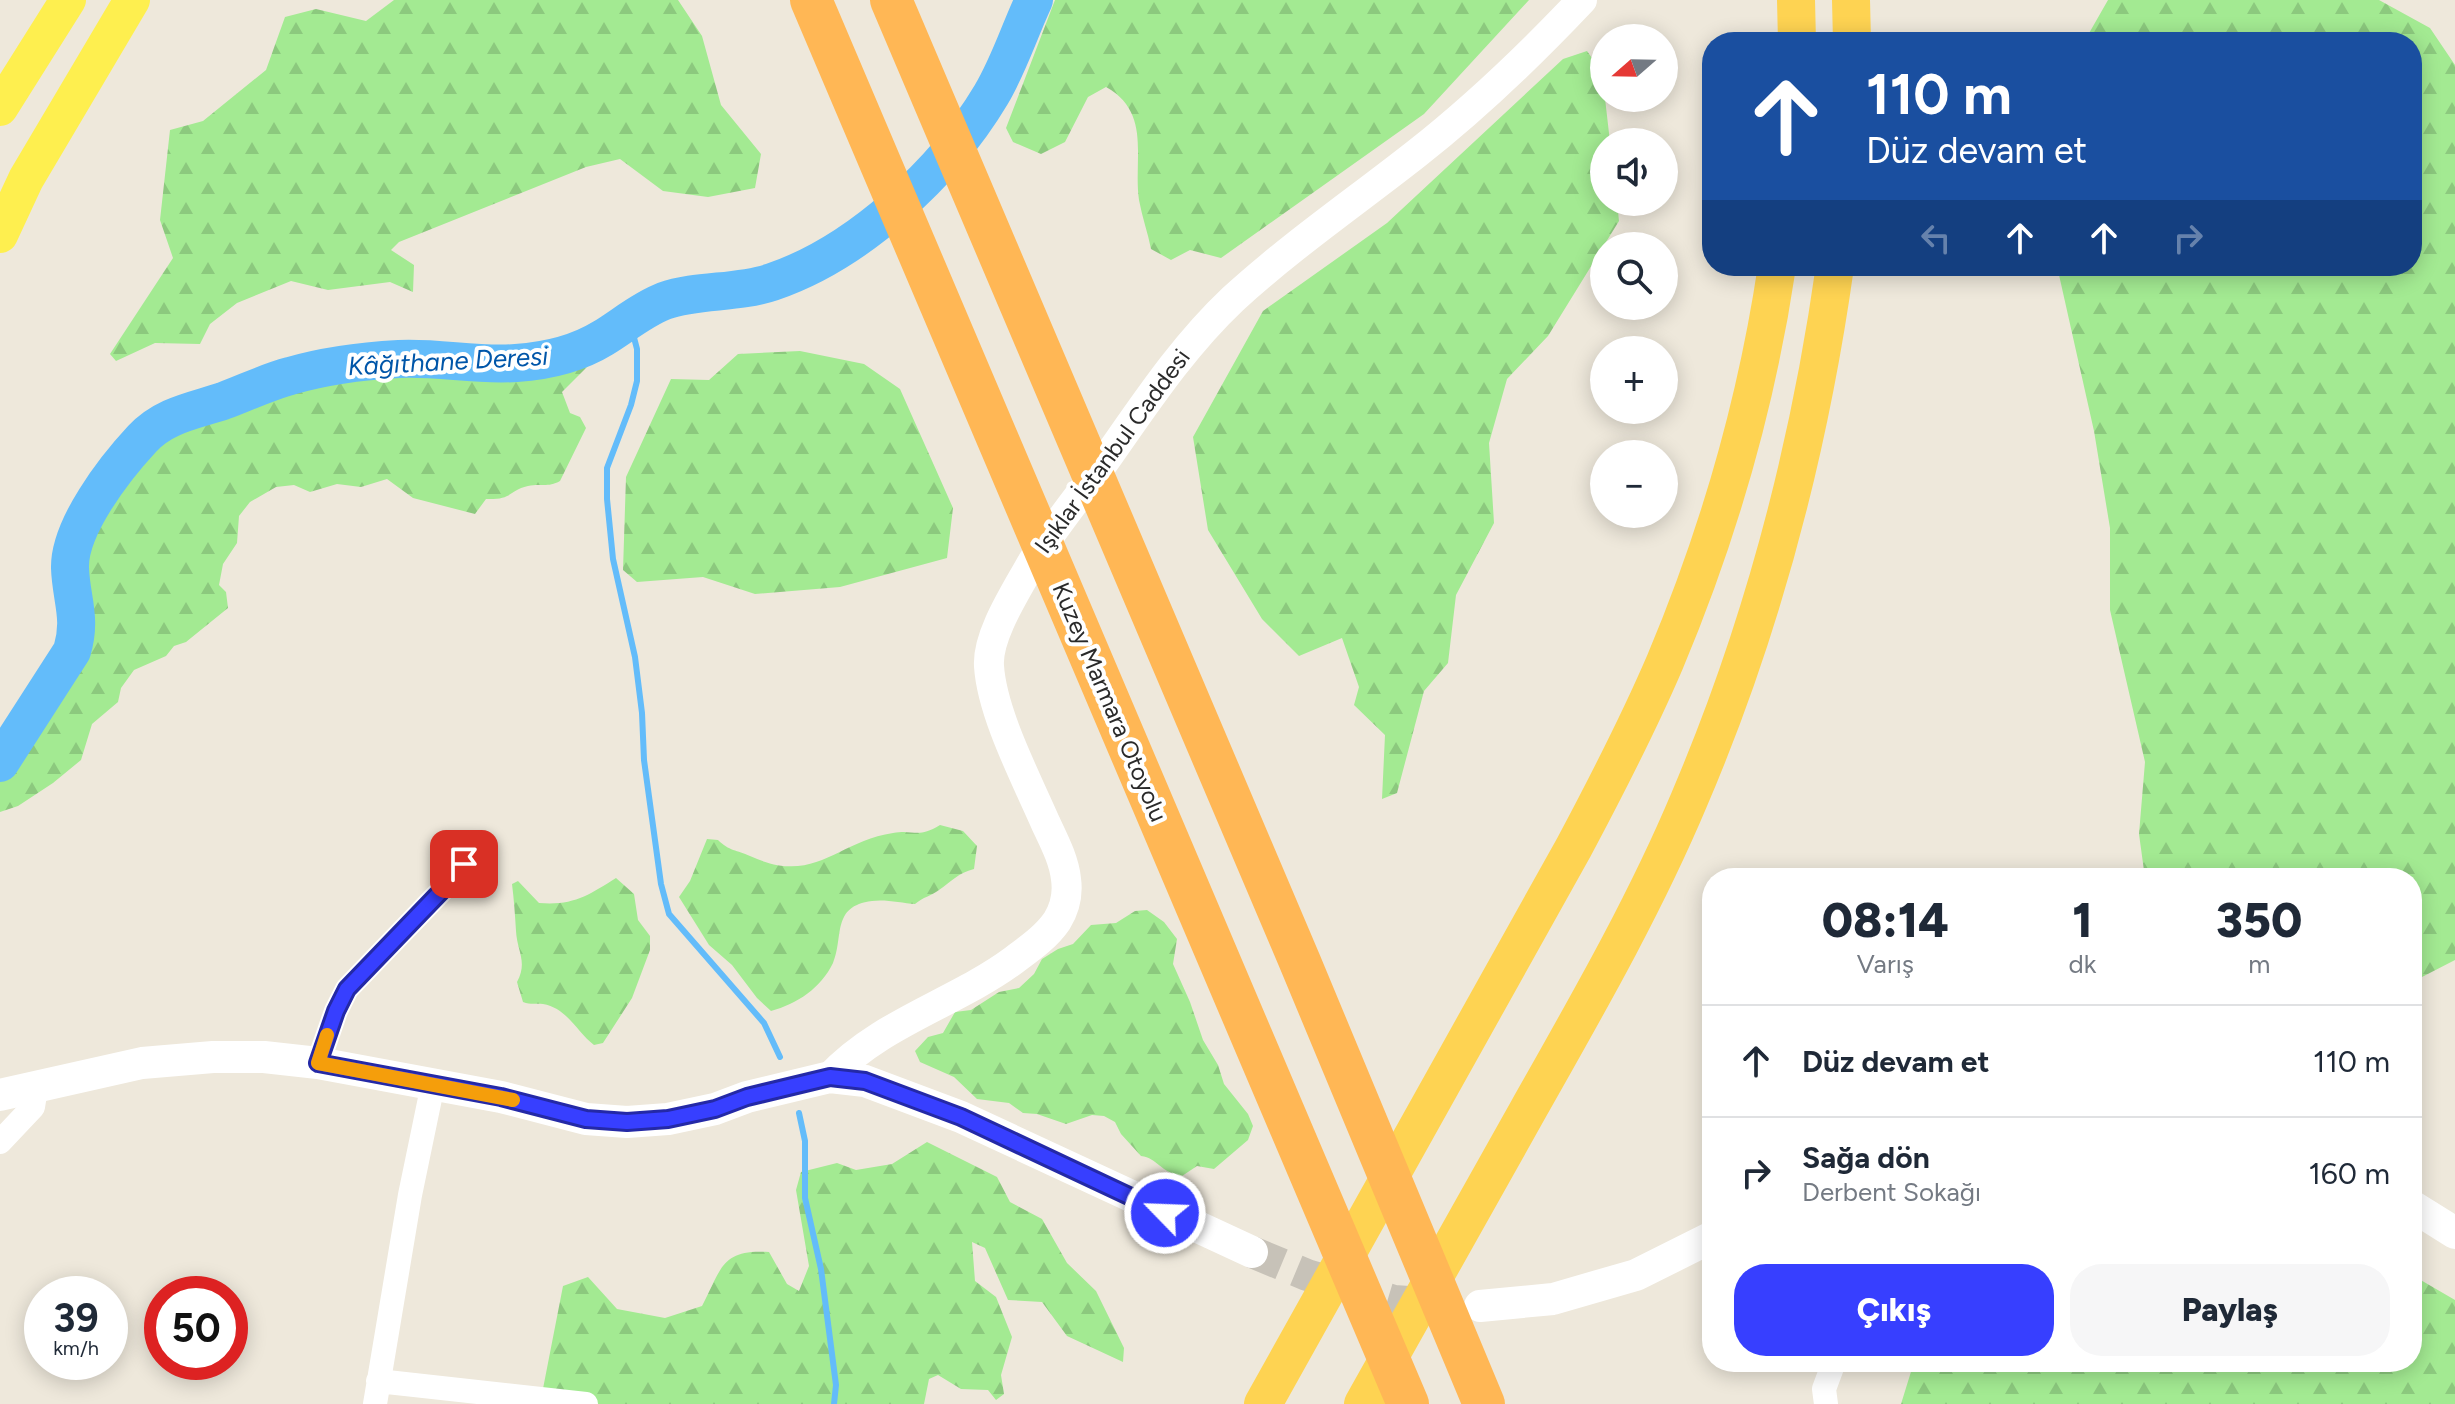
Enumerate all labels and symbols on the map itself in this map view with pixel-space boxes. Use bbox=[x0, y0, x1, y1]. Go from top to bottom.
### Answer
north arrow bbox=[1590, 24, 1678, 112]
water label: Kâğıthane Deresi bbox=[347, 340, 550, 382]
street label: Işıklar İstanbul Caddesi bbox=[1028, 343, 1196, 559]
street label: Kuzey Marmara Otoyolu bbox=[1046, 578, 1174, 826]
pin bbox=[430, 830, 498, 898]
position arrow bbox=[1123, 1171, 1207, 1255]
speed limit sign: 50 bbox=[144, 1276, 248, 1380]

